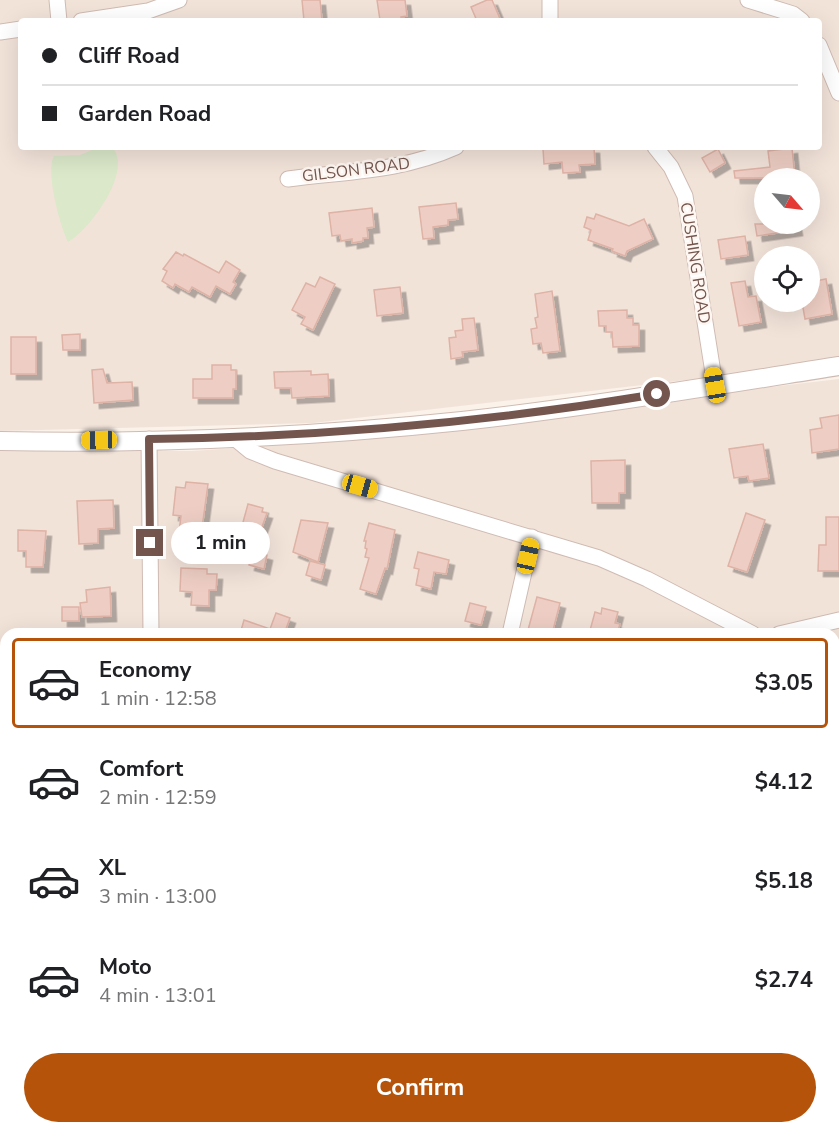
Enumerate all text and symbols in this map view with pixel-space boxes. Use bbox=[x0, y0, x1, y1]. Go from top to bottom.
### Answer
text: Cliff Road bbox=[78, 41, 180, 71]
text: Garden Road bbox=[78, 99, 211, 129]
street label: GILSON ROAD bbox=[301, 152, 411, 188]
north arrow bbox=[754, 168, 820, 234]
map controls bbox=[754, 168, 820, 312]
street label: CUSHING ROAD bbox=[675, 201, 715, 325]
button: locate bbox=[754, 246, 820, 312]
car bbox=[703, 366, 727, 404]
route start bbox=[643, 380, 670, 407]
car bbox=[81, 431, 117, 449]
car bbox=[340, 472, 380, 500]
callout: 1 min bbox=[171, 522, 270, 564]
route end bbox=[136, 529, 163, 556]
text: 1 min bbox=[195, 529, 246, 556]
car bbox=[515, 536, 541, 576]
text: Economy bbox=[99, 655, 191, 685]
icon: car bbox=[27, 656, 81, 710]
text: $3.05 bbox=[755, 668, 813, 698]
text: 1 min · 12:58 bbox=[99, 685, 217, 712]
text: Comfort bbox=[99, 754, 183, 784]
icon: car bbox=[27, 755, 81, 809]
text: $4.12 bbox=[755, 767, 813, 797]
text: 2 min · 12:59 bbox=[99, 784, 217, 811]
text: XL bbox=[99, 853, 126, 883]
icon: car bbox=[27, 854, 81, 908]
text: $5.18 bbox=[755, 866, 813, 896]
text: 3 min · 13:00 bbox=[99, 883, 217, 910]
text: Moto bbox=[99, 952, 152, 982]
icon: car bbox=[27, 953, 81, 1007]
text: $2.74 bbox=[755, 965, 813, 995]
text: 4 min · 13:01 bbox=[99, 982, 217, 1009]
button: Confirm bbox=[24, 1053, 816, 1122]

